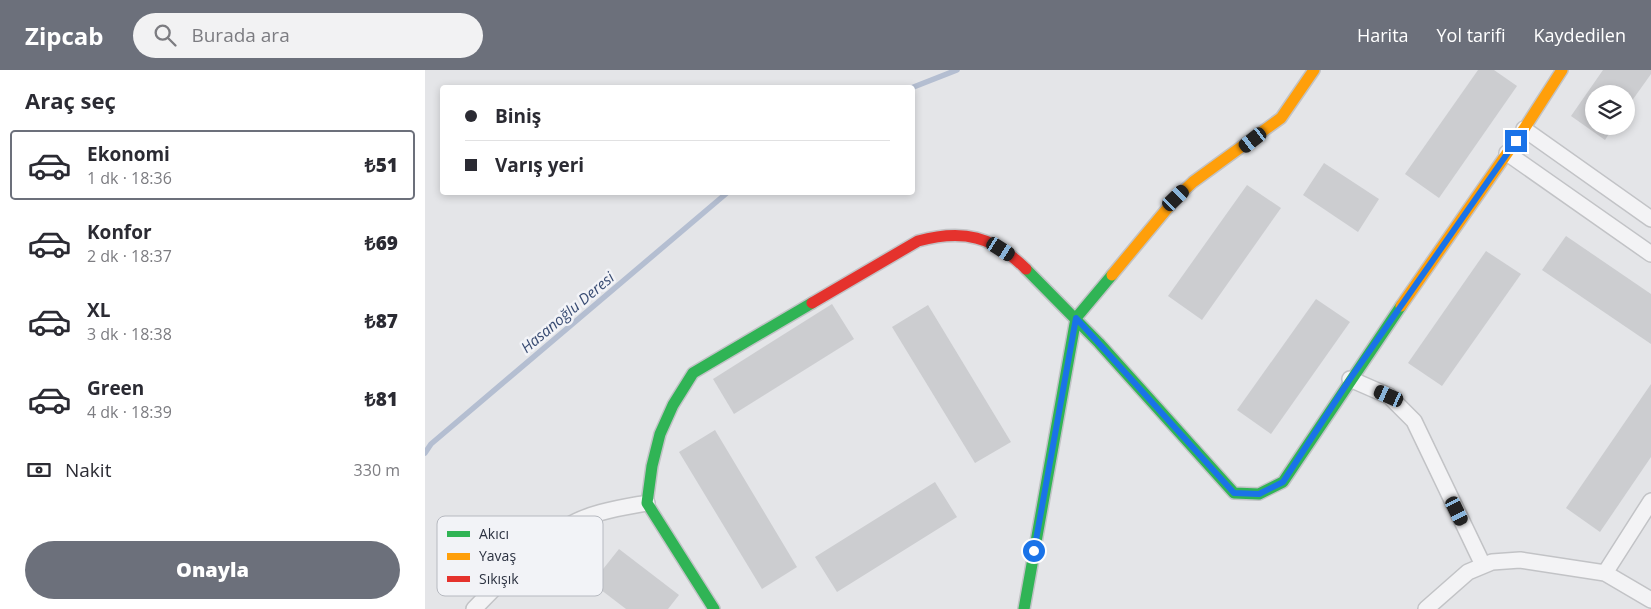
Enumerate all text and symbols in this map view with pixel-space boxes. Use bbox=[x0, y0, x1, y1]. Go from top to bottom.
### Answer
search box bbox=[133, 13, 483, 58]
text: Zipcab bbox=[25, 19, 103, 52]
icon: search bbox=[151, 21, 179, 49]
text: Burada ara bbox=[191, 22, 290, 48]
text: Harita bbox=[1357, 23, 1409, 47]
text: Yol tarifi bbox=[1437, 23, 1506, 47]
text: Kaydedilen bbox=[1534, 23, 1626, 47]
text: Araç seç bbox=[25, 85, 116, 115]
map controls bbox=[1585, 85, 1635, 135]
button: layers bbox=[1585, 85, 1635, 135]
text: Biniş bbox=[495, 103, 541, 129]
car bbox=[1236, 125, 1269, 155]
route end bbox=[1505, 130, 1527, 152]
text: Ekonomi bbox=[87, 141, 170, 167]
icon: car bbox=[27, 143, 72, 188]
text: ₺51 bbox=[365, 152, 398, 178]
text: Varış yeri bbox=[495, 152, 584, 178]
text: 1 dk · 18:36 bbox=[87, 167, 172, 189]
car bbox=[1160, 182, 1192, 214]
text: Konfor bbox=[87, 219, 152, 245]
icon: car bbox=[27, 221, 72, 266]
text: ₺69 bbox=[365, 230, 398, 256]
car bbox=[984, 235, 1017, 263]
text: 2 dk · 18:37 bbox=[87, 245, 172, 267]
water label: Hasanoğlu Deresi bbox=[516, 267, 618, 357]
text: XL bbox=[87, 297, 110, 323]
icon: car bbox=[27, 299, 72, 344]
text: ₺87 bbox=[365, 308, 398, 334]
text: 3 dk · 18:38 bbox=[87, 323, 172, 345]
text: Green bbox=[87, 375, 144, 401]
icon: car bbox=[27, 377, 72, 422]
car bbox=[1372, 383, 1405, 409]
text: ₺81 bbox=[365, 386, 398, 412]
text: 4 dk · 18:39 bbox=[87, 401, 172, 423]
icon: cash bbox=[25, 456, 53, 484]
text: Nakit bbox=[65, 457, 111, 483]
text: 330 m bbox=[354, 459, 400, 481]
car bbox=[1443, 494, 1470, 528]
legend bbox=[437, 516, 603, 596]
text: Akıcı bbox=[479, 524, 509, 543]
route start bbox=[1023, 540, 1045, 562]
button: Onayla bbox=[25, 541, 400, 599]
text: Yavaş bbox=[479, 546, 516, 565]
text: Sıkışık bbox=[479, 569, 519, 588]

